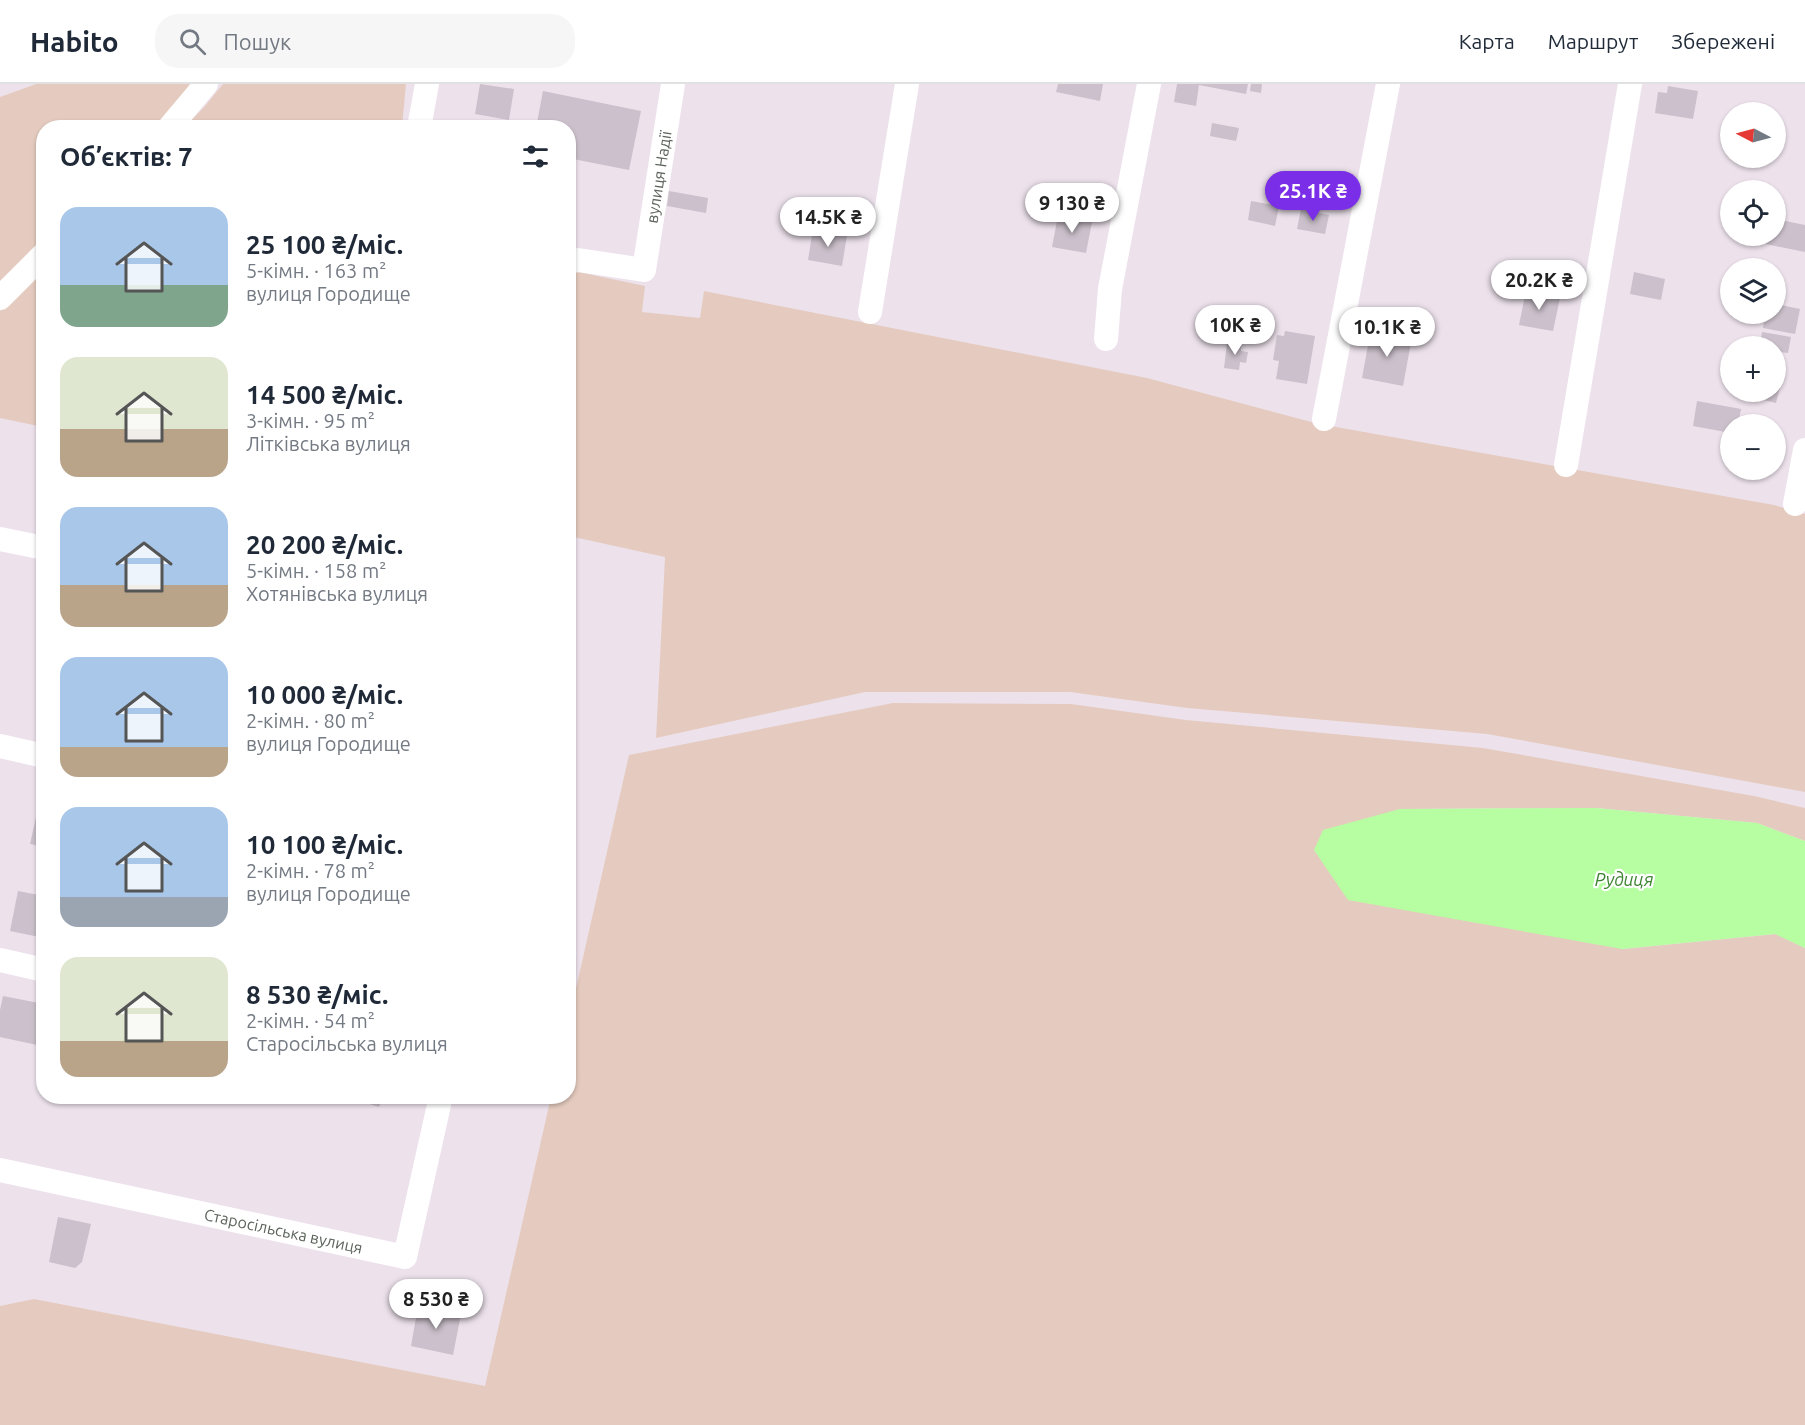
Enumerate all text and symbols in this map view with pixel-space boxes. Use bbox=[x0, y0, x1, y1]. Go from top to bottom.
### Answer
search box bbox=[155, 14, 575, 68]
icon: search bbox=[176, 25, 209, 58]
text: Habito bbox=[30, 26, 119, 57]
text: Пошук bbox=[224, 29, 291, 54]
text: Карта bbox=[1459, 29, 1515, 53]
text: Маршрут bbox=[1548, 29, 1638, 53]
text: Збережені bbox=[1671, 29, 1775, 53]
north arrow bbox=[1720, 102, 1786, 168]
map controls bbox=[1720, 102, 1786, 480]
street label: вулиця Надії bbox=[642, 128, 675, 225]
icon: filters bbox=[519, 140, 552, 173]
text: Об’єктів: 7 bbox=[60, 142, 193, 171]
pin: 25.1K ₴ bbox=[1258, 171, 1368, 222]
text: 25.1K ₴ bbox=[1279, 179, 1347, 202]
button: locate bbox=[1720, 180, 1786, 246]
pin: 9 130 ₴ bbox=[1017, 183, 1127, 234]
text: 9 130 ₴ bbox=[1039, 191, 1105, 214]
pin: 14.5K ₴ bbox=[773, 197, 883, 248]
text: 14.5K ₴ bbox=[794, 205, 862, 228]
text: 25 100 ₴/міс. bbox=[246, 230, 403, 259]
icon: home bbox=[108, 231, 180, 303]
button: layers bbox=[1720, 258, 1786, 324]
text: 5-кімн. · 163 m² bbox=[246, 259, 386, 282]
pin: 20.2K ₴ bbox=[1484, 260, 1594, 311]
text: 20.2K ₴ bbox=[1505, 268, 1573, 291]
text: вулиця Городище bbox=[246, 282, 411, 305]
pin: 10K ₴ bbox=[1193, 305, 1277, 356]
pin: 10.1K ₴ bbox=[1332, 307, 1442, 358]
text: 10K ₴ bbox=[1209, 313, 1261, 336]
text: 10.1K ₴ bbox=[1353, 315, 1421, 338]
button: + bbox=[1720, 336, 1786, 402]
text: 14 500 ₴/міс. bbox=[246, 380, 403, 409]
icon: home bbox=[108, 381, 180, 453]
text: 3-кімн. · 95 m² bbox=[246, 409, 375, 432]
button: − bbox=[1720, 414, 1786, 480]
text: Літківська вулиця bbox=[246, 432, 411, 455]
text: 20 200 ₴/міс. bbox=[246, 530, 403, 559]
icon: home bbox=[108, 531, 180, 603]
text: 5-кімн. · 158 m² bbox=[246, 559, 386, 582]
text: Хотянівська вулиця bbox=[246, 582, 428, 605]
text: 10 000 ₴/міс. bbox=[246, 680, 403, 709]
icon: home bbox=[108, 681, 180, 753]
text: 2-кімн. · 80 m² bbox=[246, 709, 375, 732]
text: вулиця Городище bbox=[246, 732, 411, 755]
text: 10 100 ₴/міс. bbox=[246, 830, 403, 859]
icon: home bbox=[108, 831, 180, 903]
text: 2-кімн. · 78 m² bbox=[246, 859, 375, 882]
water label: Рудиця bbox=[1595, 869, 1653, 889]
text: вулиця Городище bbox=[246, 882, 411, 905]
text: 8 530 ₴/міс. bbox=[246, 980, 388, 1009]
icon: home bbox=[108, 981, 180, 1053]
text: 2-кімн. · 54 m² bbox=[246, 1009, 375, 1032]
text: Старосільська вулиця bbox=[246, 1032, 448, 1055]
street label: Старосільська вулиця bbox=[203, 1205, 364, 1257]
pin: 8 530 ₴ bbox=[381, 1279, 491, 1330]
text: 8 530 ₴ bbox=[403, 1287, 469, 1310]

